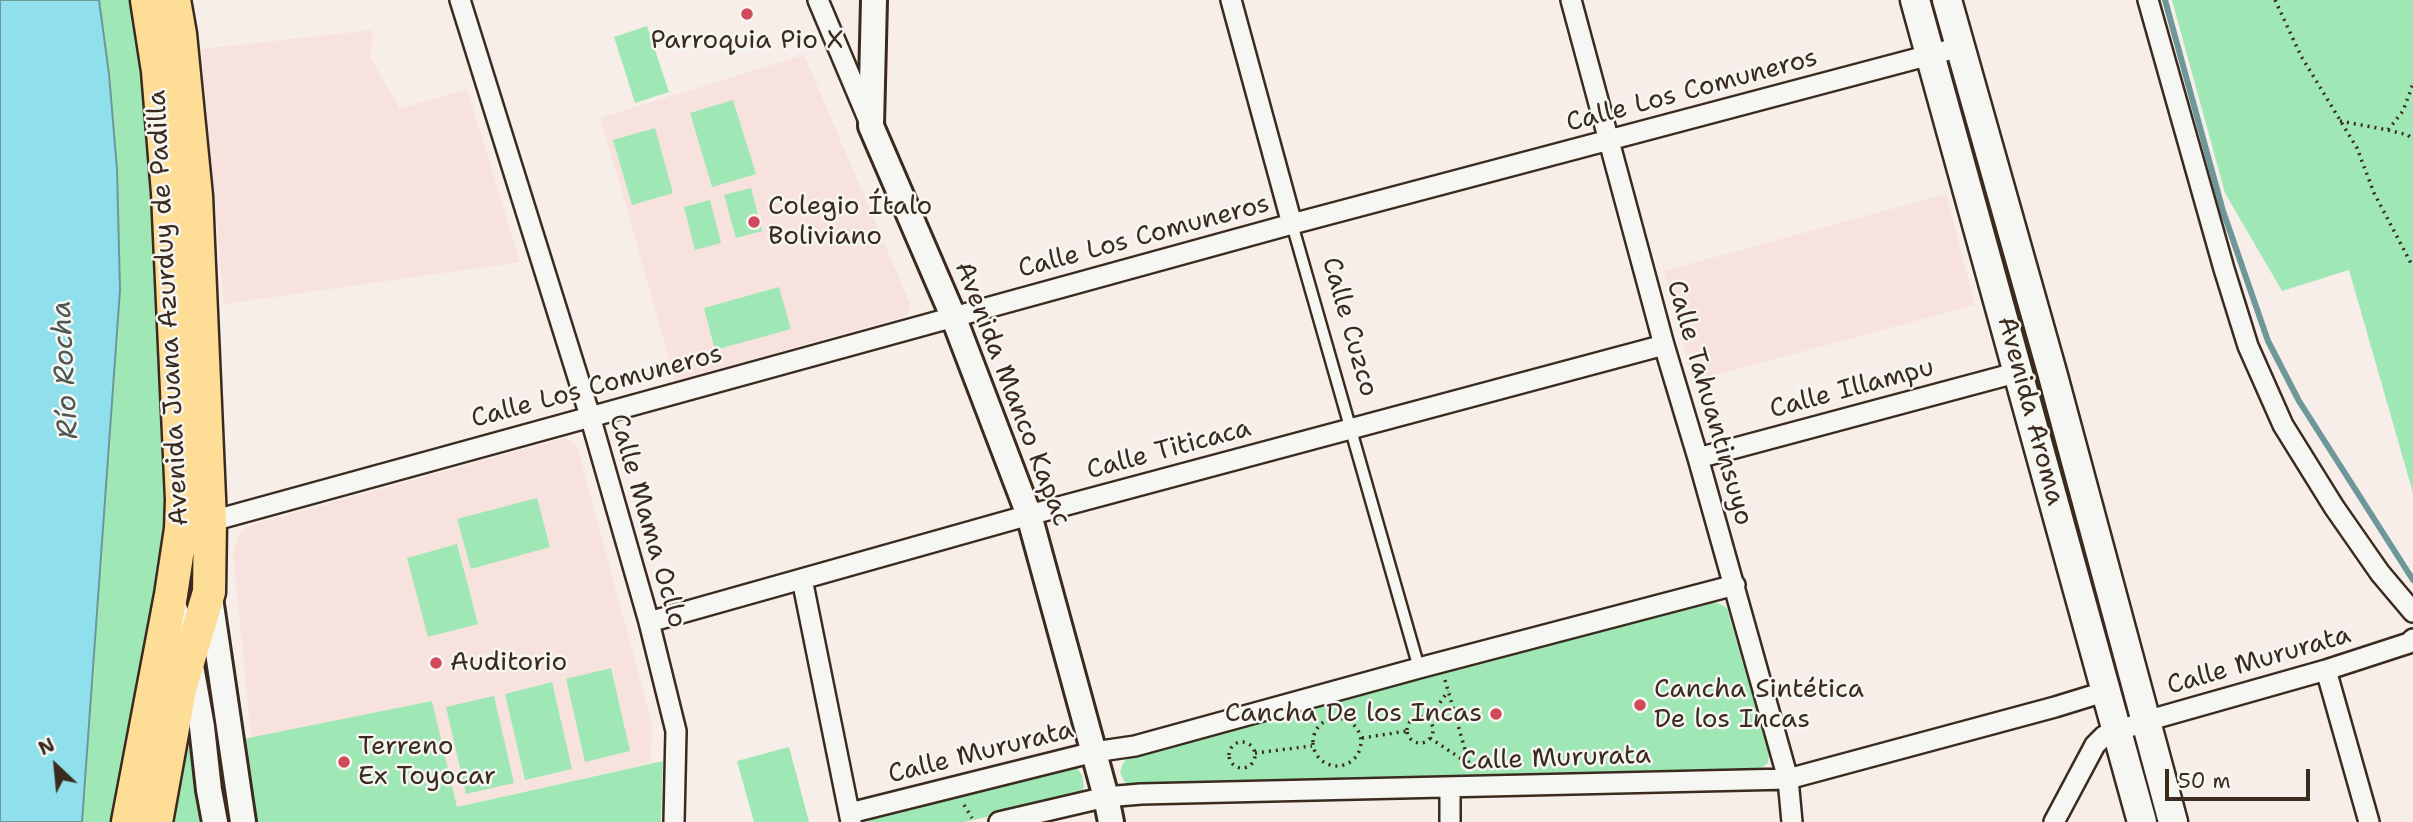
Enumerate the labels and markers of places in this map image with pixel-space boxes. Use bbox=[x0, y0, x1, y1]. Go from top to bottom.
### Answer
marker: Parroquia Pio X bbox=[739, 6, 755, 22]
place label: Parroquia Pio X bbox=[650, 25, 844, 57]
place label: Colegio Ítalo Boliviano bbox=[768, 191, 932, 252]
marker: Colegio Ítalo Boliviano bbox=[746, 214, 762, 230]
place label: Auditorio bbox=[450, 647, 567, 679]
marker: Auditorio bbox=[428, 655, 444, 671]
place label: Cancha Sintética De los Incas bbox=[1654, 674, 1864, 736]
marker: Cancha Sintética De los Incas bbox=[1632, 697, 1648, 713]
place label: Cancha De los Incas bbox=[1225, 698, 1482, 730]
marker: Cancha De los Incas bbox=[1488, 706, 1504, 722]
place label: Terreno Ex Toyocar bbox=[358, 731, 496, 792]
marker: Terreno Ex Toyocar bbox=[336, 754, 352, 770]

